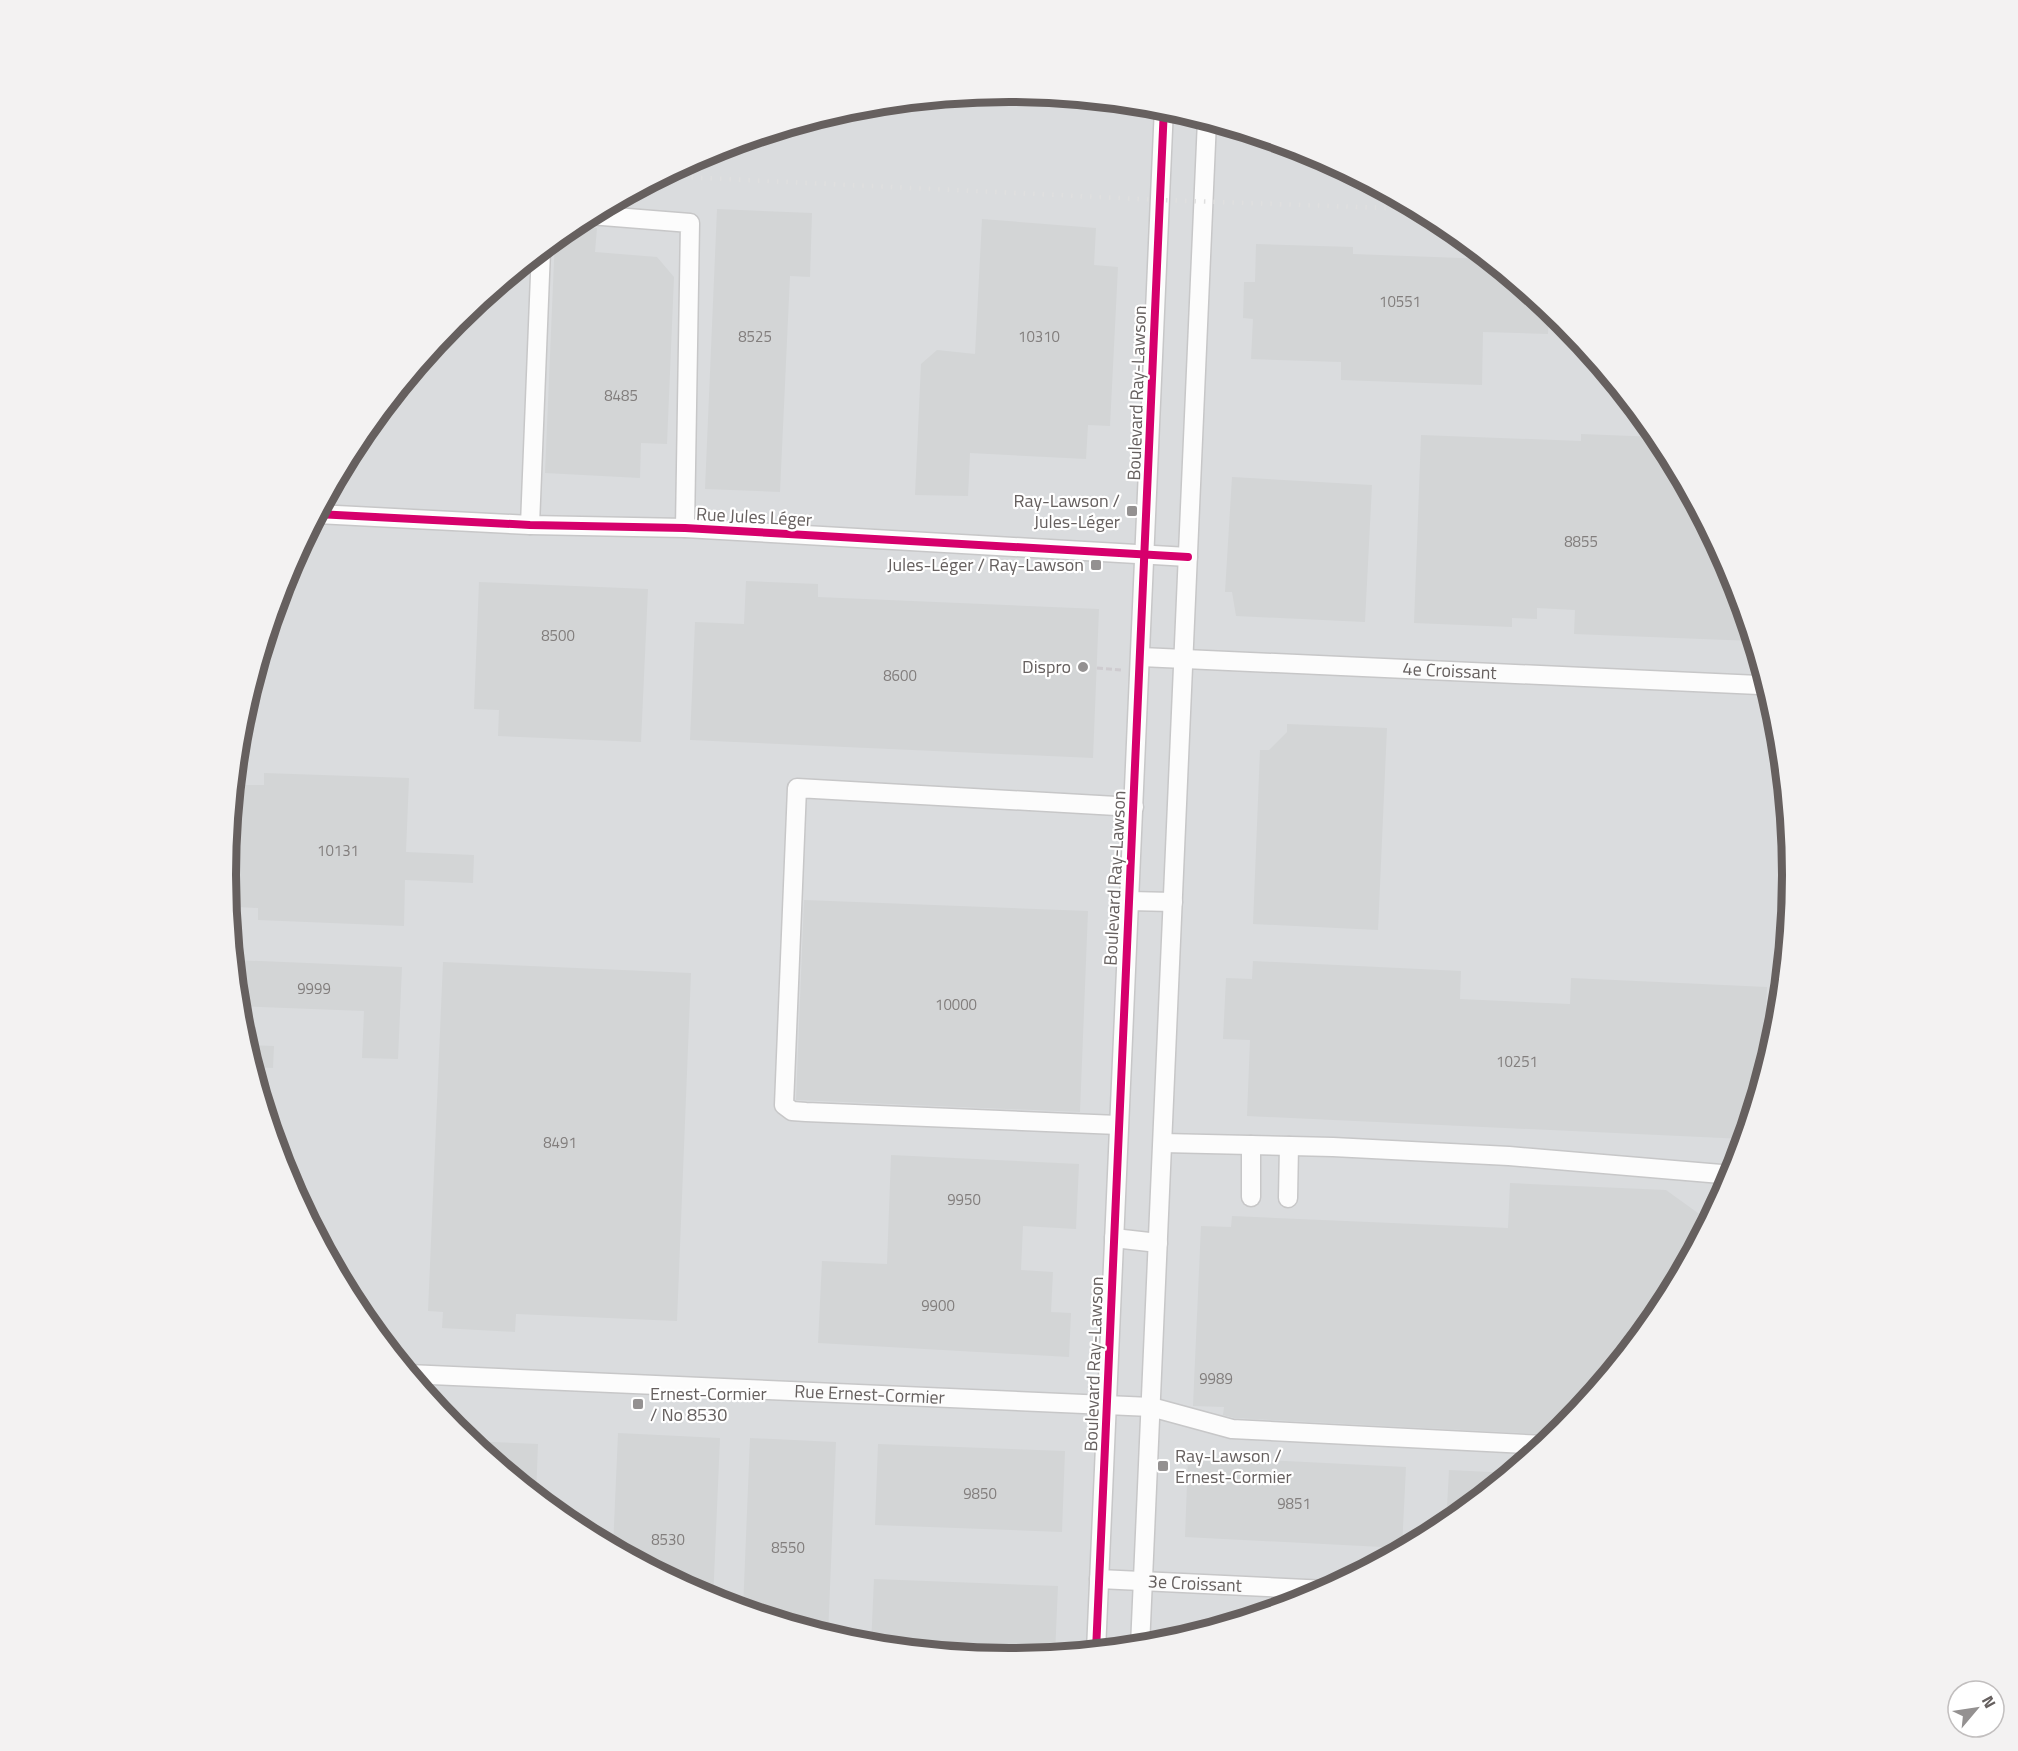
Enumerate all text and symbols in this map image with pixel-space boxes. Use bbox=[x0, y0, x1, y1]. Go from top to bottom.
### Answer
house number: 10551 bbox=[1379, 290, 1421, 313]
street label: Boulevard Ray-Lawson bbox=[1120, 305, 1153, 481]
house number: 8525 bbox=[738, 325, 772, 348]
house number: 10310 bbox=[1018, 325, 1060, 348]
house number: 8485 bbox=[604, 384, 638, 407]
place label: Ray-Lawson / Jules-Léger bbox=[1013, 487, 1120, 535]
street label: Rue Jules Léger bbox=[695, 500, 813, 533]
marker: Ray-Lawson / Jules-Léger bbox=[1125, 504, 1139, 518]
house number: 8855 bbox=[1564, 530, 1598, 553]
place label: Jules-Léger / Ray-Lawson bbox=[887, 551, 1084, 578]
marker: Jules-Léger / Ray-Lawson bbox=[1089, 558, 1103, 572]
house number: 8500 bbox=[541, 624, 575, 647]
place label: Dispro bbox=[1022, 653, 1071, 680]
street label: 4e Croissant bbox=[1402, 655, 1498, 686]
marker: Dispro bbox=[1076, 660, 1090, 674]
house number: 8600 bbox=[883, 664, 917, 687]
street label: Boulevard Ray-Lawson bbox=[1096, 790, 1133, 966]
house number: 10131 bbox=[317, 839, 359, 862]
house number: 9999 bbox=[297, 977, 331, 1000]
house number: 10000 bbox=[935, 993, 977, 1016]
house number: 10251 bbox=[1496, 1050, 1538, 1073]
house number: 8491 bbox=[543, 1131, 577, 1154]
house number: 9950 bbox=[947, 1188, 981, 1211]
street label: Boulevard Ray-Lawson bbox=[1077, 1276, 1110, 1452]
house number: 9900 bbox=[921, 1294, 955, 1317]
house number: 9989 bbox=[1199, 1367, 1233, 1390]
street label: Rue Ernest-Cormier bbox=[794, 1377, 945, 1411]
place label: Ernest-Cormier / No 8530 bbox=[650, 1380, 767, 1428]
marker: Ernest-Cormier / No 8530 bbox=[631, 1397, 645, 1411]
place label: Ray-Lawson / Ernest-Cormier bbox=[1175, 1442, 1292, 1490]
marker: Ray-Lawson / Ernest-Cormier bbox=[1156, 1459, 1170, 1473]
house number: 9850 bbox=[963, 1482, 997, 1505]
house number: 9851 bbox=[1277, 1492, 1311, 1515]
house number: 8530 bbox=[651, 1528, 685, 1551]
house number: 8550 bbox=[771, 1536, 805, 1559]
street label: 3e Croissant bbox=[1147, 1567, 1243, 1599]
north arrow bbox=[1946, 1679, 2006, 1739]
text: N bbox=[1976, 1691, 2002, 1712]

